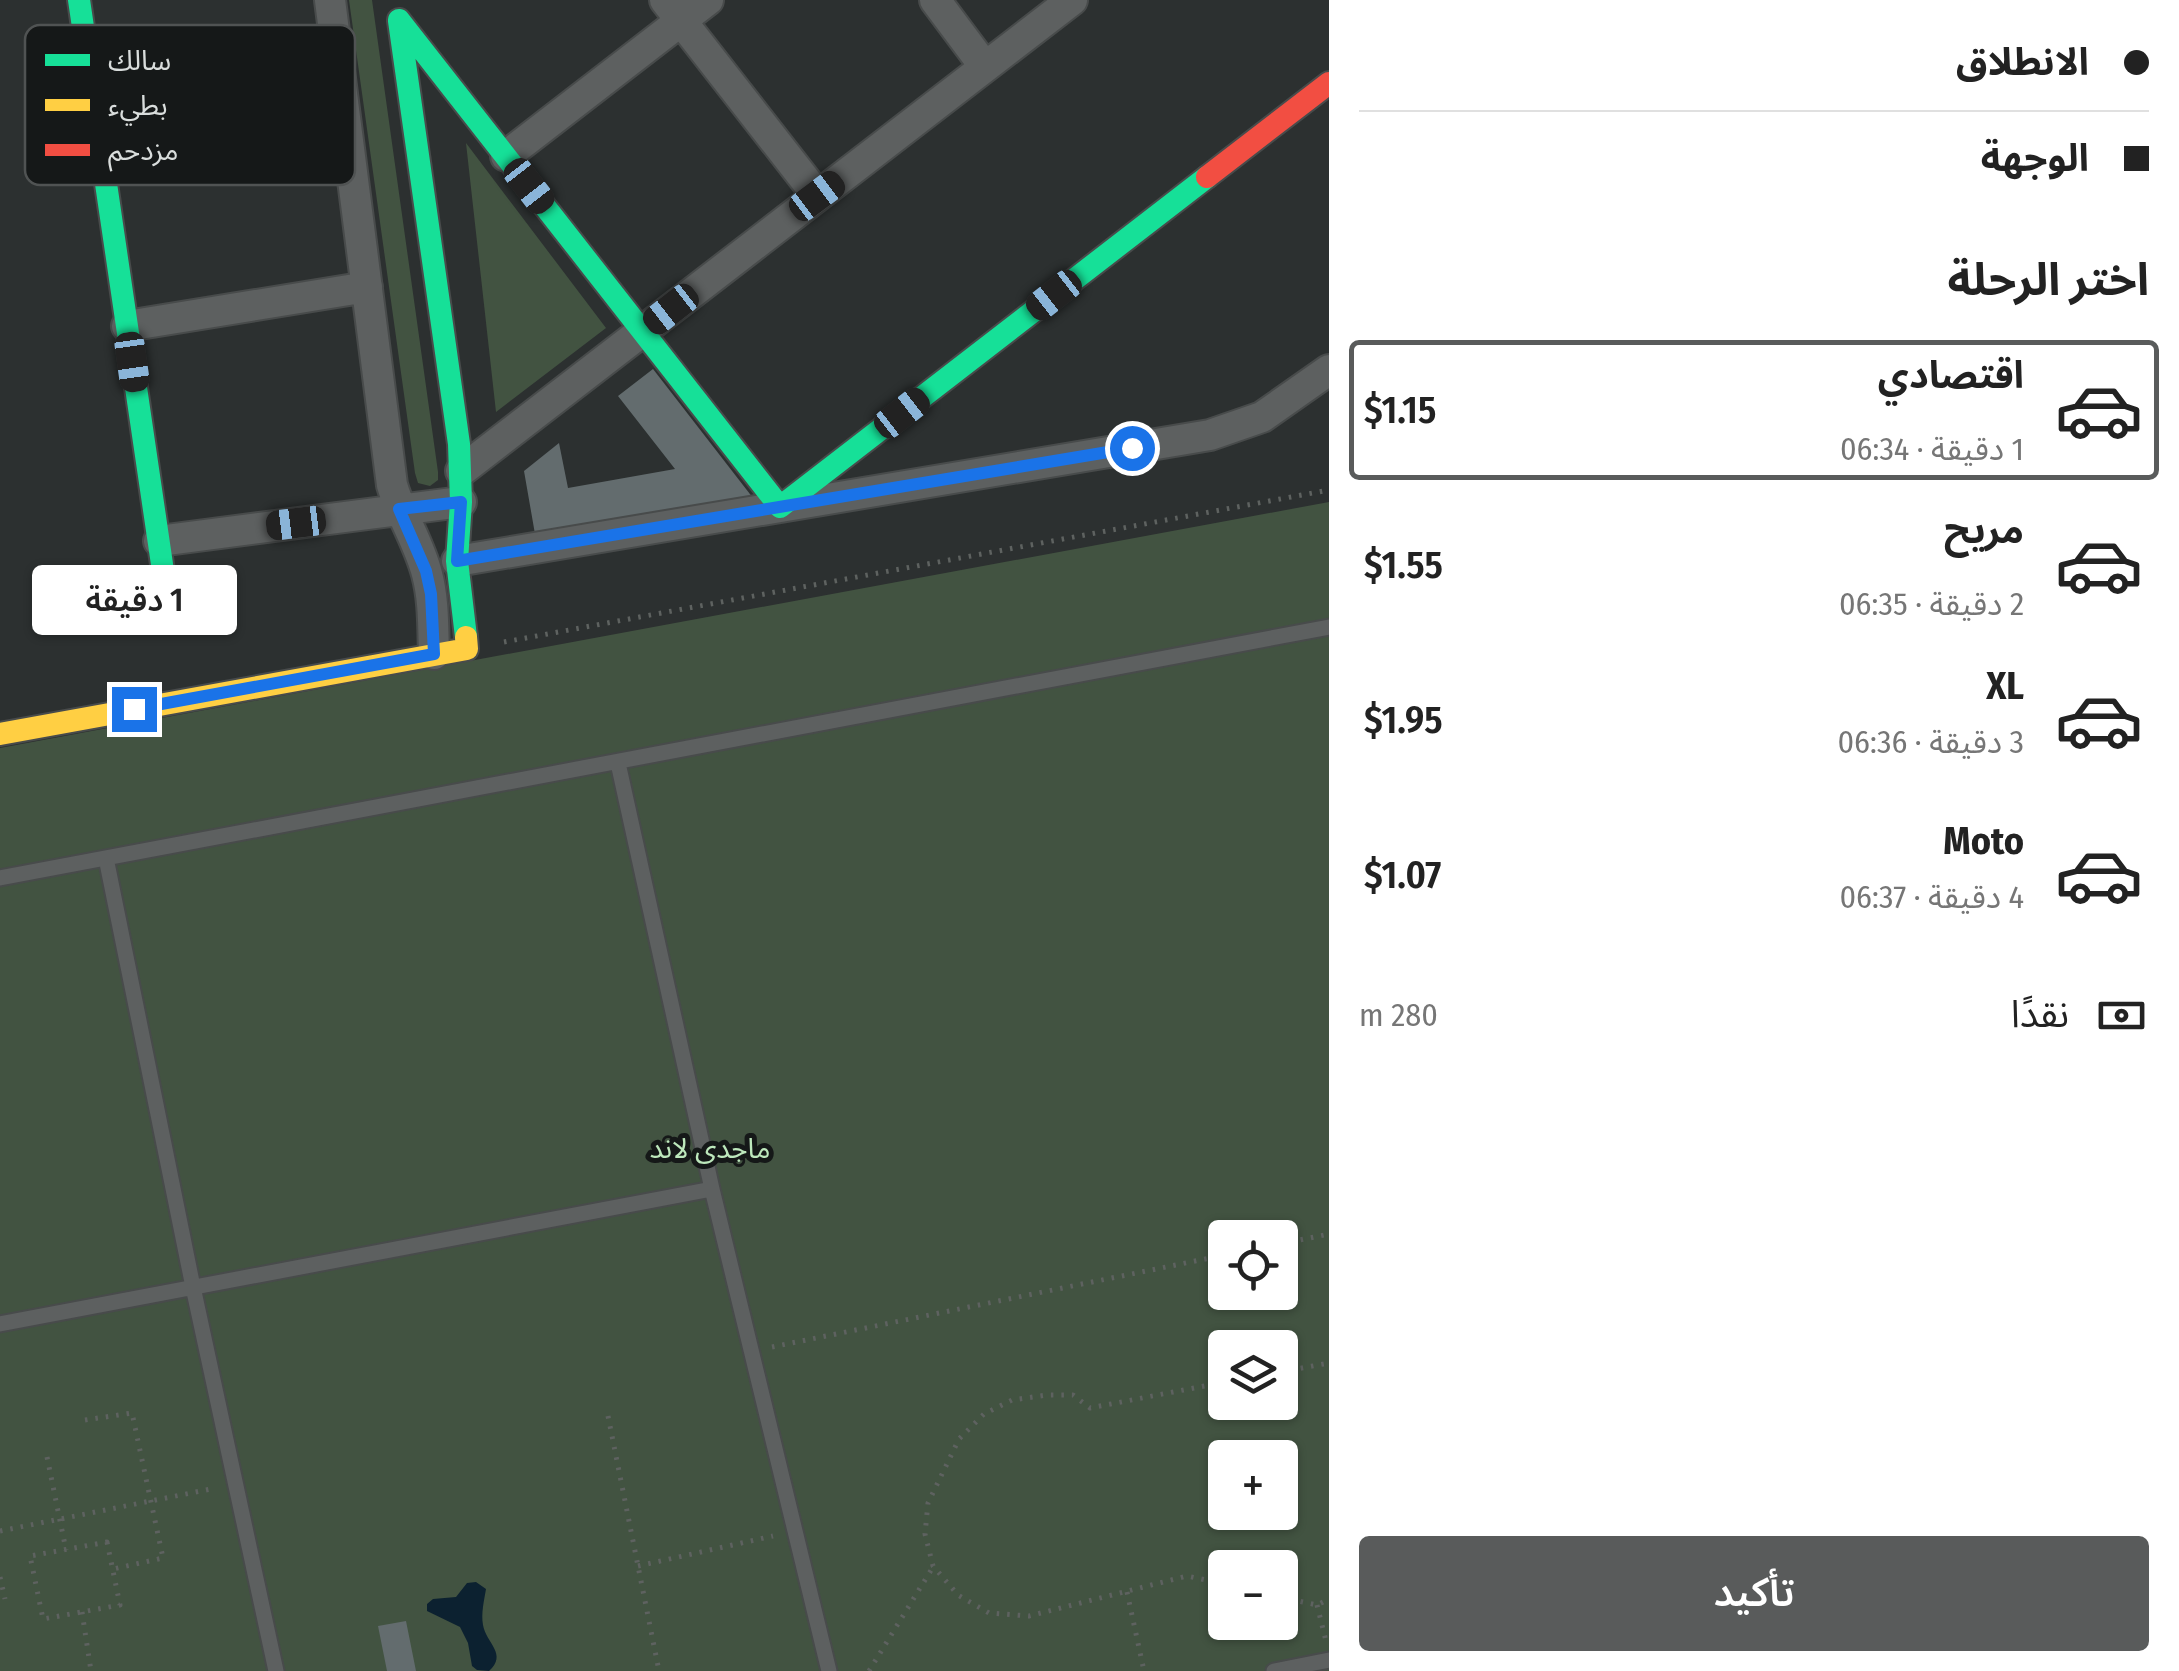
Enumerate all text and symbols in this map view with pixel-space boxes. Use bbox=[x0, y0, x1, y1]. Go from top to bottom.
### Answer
legend bbox=[25, 25, 355, 185]
text: الانطلاق bbox=[1956, 39, 2089, 85]
text: سالك bbox=[108, 44, 171, 77]
text: بطيء bbox=[108, 89, 168, 126]
text: مزدحم bbox=[108, 134, 179, 172]
text: الوجهة bbox=[1981, 135, 2089, 181]
car bbox=[499, 153, 559, 219]
car bbox=[784, 166, 850, 226]
text: اختر الرحلة bbox=[1947, 253, 2149, 307]
car bbox=[1021, 265, 1087, 325]
car bbox=[638, 279, 704, 339]
car bbox=[113, 330, 151, 394]
text: اقتصادي bbox=[1878, 352, 2024, 398]
icon: car bbox=[2054, 365, 2144, 455]
car bbox=[869, 383, 935, 443]
text: $1.15 bbox=[1364, 387, 1436, 433]
route start bbox=[1110, 426, 1155, 471]
text: 1 دقيقة · 06:34 bbox=[1840, 430, 2024, 468]
car bbox=[264, 504, 328, 542]
text: مريح bbox=[1944, 507, 2024, 553]
icon: car bbox=[2054, 520, 2144, 610]
text: $1.55 bbox=[1364, 542, 1443, 588]
callout: 1 دقيقة bbox=[32, 564, 236, 634]
text: 1 دقيقة bbox=[86, 581, 183, 619]
text: 2 دقيقة · 06:35 bbox=[1839, 585, 2024, 623]
text: XL bbox=[1986, 663, 2024, 709]
icon: car bbox=[2054, 675, 2144, 765]
route end bbox=[112, 687, 157, 732]
text: $1.95 bbox=[1364, 697, 1443, 743]
text: 3 دقيقة · 06:36 bbox=[1837, 723, 2024, 761]
text: Moto bbox=[1943, 818, 2024, 864]
icon: car bbox=[2054, 830, 2144, 920]
text: $1.07 bbox=[1364, 852, 1441, 898]
text: 4 دقيقة · 06:37 bbox=[1839, 878, 2024, 916]
icon: cash bbox=[2094, 988, 2149, 1043]
text: نقدًا bbox=[2011, 991, 2069, 1037]
text: 280 m bbox=[1359, 996, 1438, 1034]
park label: ماجدی لاند bbox=[650, 1132, 770, 1165]
map controls bbox=[1208, 1220, 1298, 1640]
button: locate bbox=[1208, 1220, 1298, 1310]
button: layers bbox=[1208, 1330, 1298, 1420]
button: + bbox=[1208, 1440, 1298, 1530]
button: تأكيد bbox=[1359, 1536, 2149, 1651]
button: − bbox=[1208, 1550, 1298, 1640]

